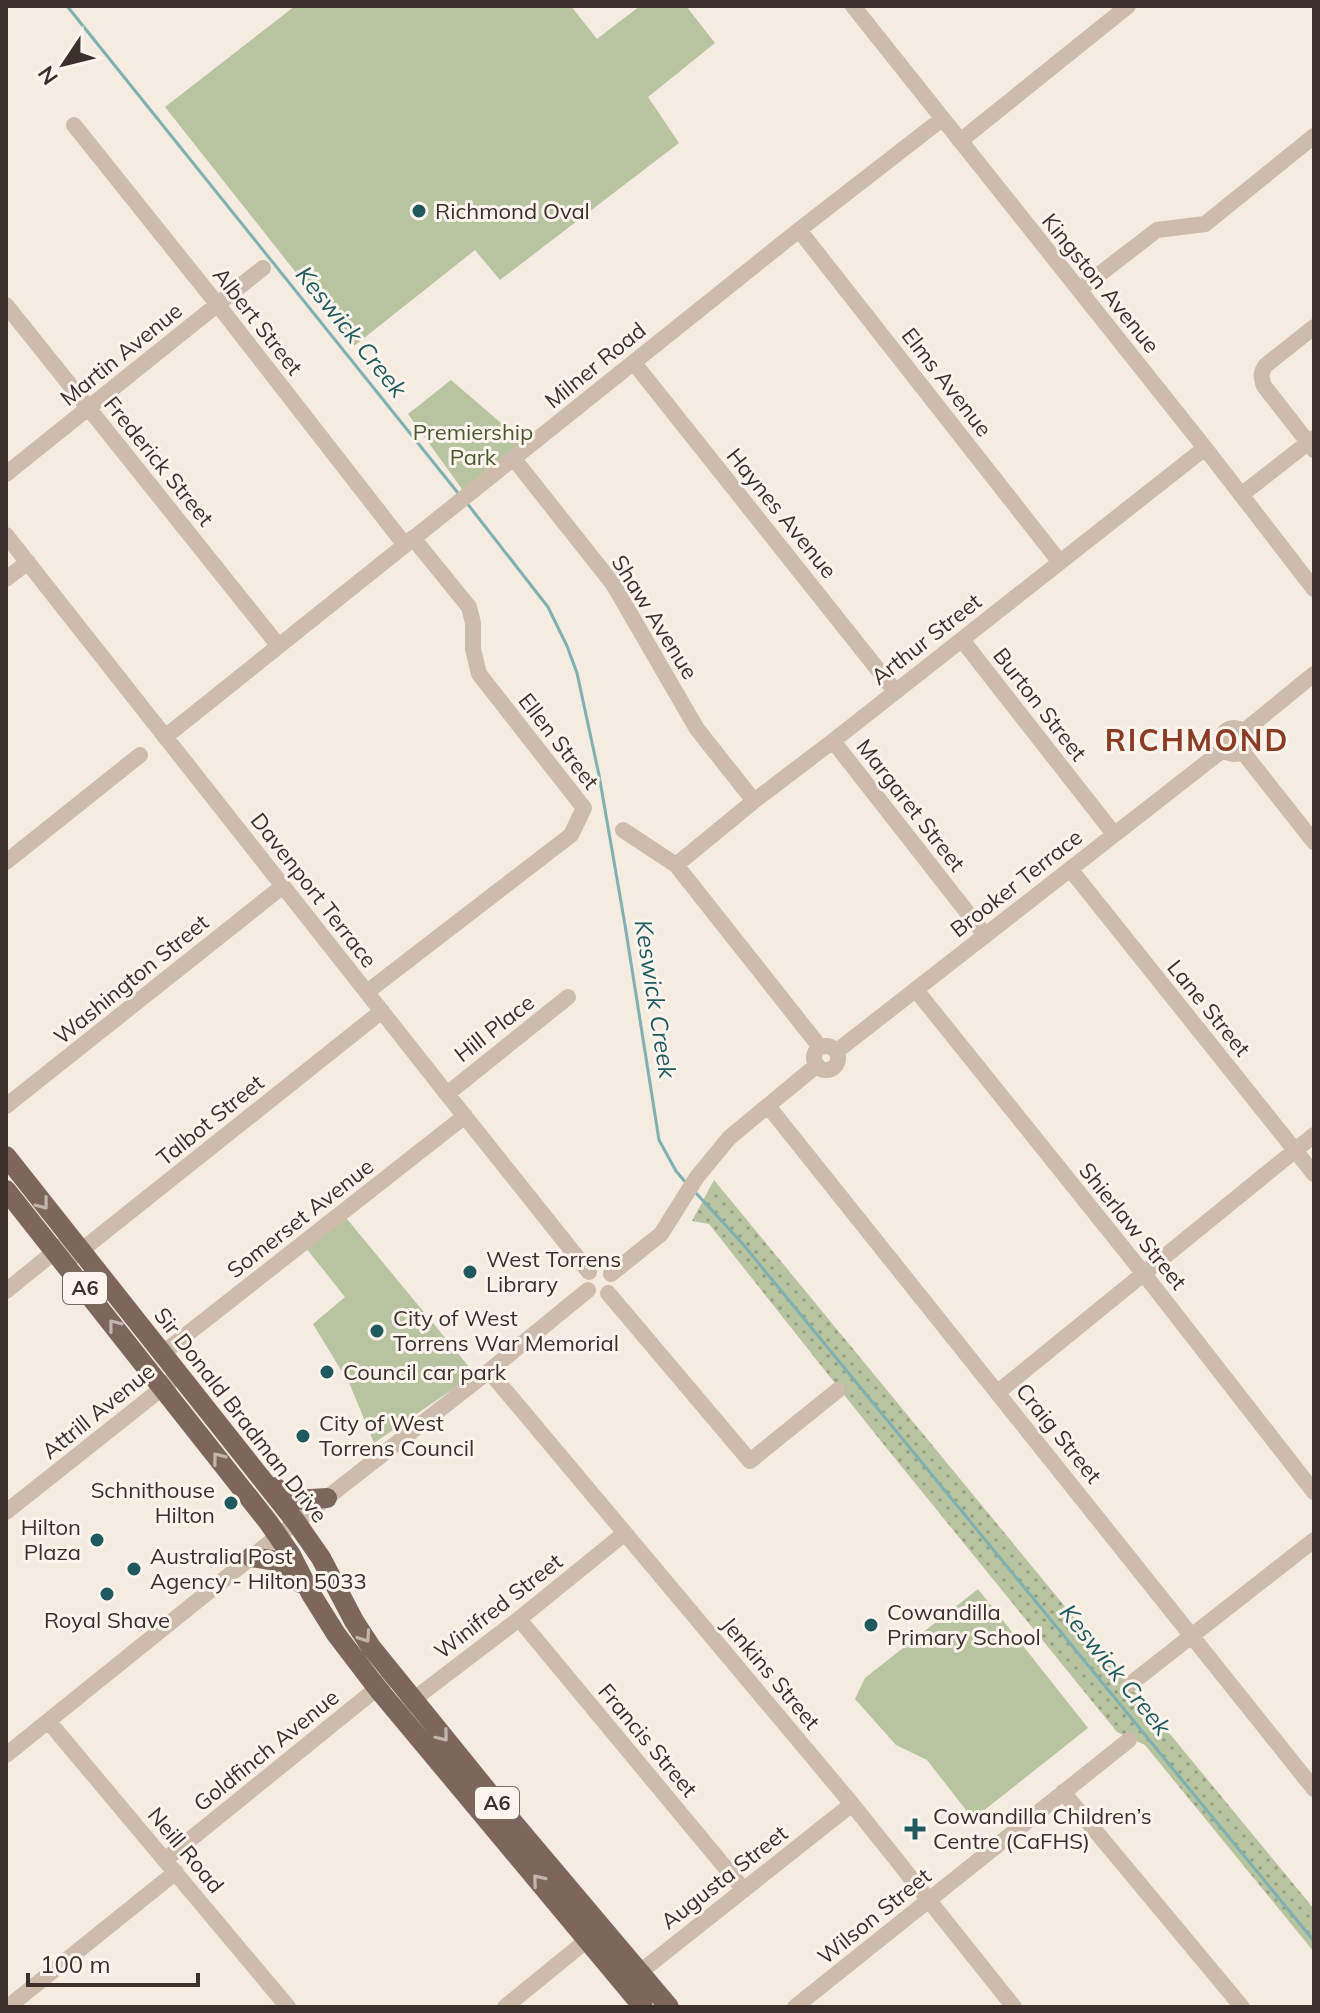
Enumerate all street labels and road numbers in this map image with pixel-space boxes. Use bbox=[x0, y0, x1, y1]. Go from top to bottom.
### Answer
street label: Kingston Avenue bbox=[1036, 208, 1166, 358]
street label: Albert Street bbox=[207, 261, 309, 381]
street label: Martin Avenue bbox=[54, 296, 188, 412]
street label: Milner Road bbox=[539, 316, 651, 414]
street label: Elms Avenue bbox=[896, 322, 998, 442]
street label: Frederick Street bbox=[98, 390, 220, 532]
street label: Haynes Avenue bbox=[721, 442, 843, 584]
street label: Shaw Avenue bbox=[606, 550, 704, 684]
street label: Arthur Street bbox=[865, 587, 987, 691]
street label: Burton Street bbox=[987, 642, 1093, 766]
street label: Ellen Street bbox=[513, 687, 606, 795]
street label: Margaret Street bbox=[851, 733, 972, 877]
street label: Davenport Terrace bbox=[245, 807, 383, 973]
street label: Brooker Terrace bbox=[944, 823, 1088, 943]
street label: Washington Street bbox=[48, 908, 214, 1050]
street label: Lane Street bbox=[1161, 954, 1257, 1062]
street label: Hill Place bbox=[448, 988, 540, 1068]
street label: Talbot Street bbox=[151, 1068, 270, 1172]
street label: Somerset Avenue bbox=[221, 1152, 379, 1284]
street label: Shierlaw Street bbox=[1073, 1157, 1193, 1296]
road number: A6 bbox=[63, 1272, 107, 1304]
street label: Sir Donald Bradman Drive bbox=[148, 1302, 334, 1528]
street label: Attrill Avenue bbox=[36, 1357, 160, 1465]
street label: Craig Street bbox=[1010, 1377, 1108, 1489]
street label: Winifred Street bbox=[428, 1547, 568, 1665]
street label: Jenkins Street bbox=[716, 1611, 827, 1735]
street label: Francis Street bbox=[592, 1677, 704, 1803]
street label: Goldfinch Avenue bbox=[188, 1683, 344, 1817]
road number: A6 bbox=[475, 1787, 519, 1819]
street label: Neill Road bbox=[142, 1801, 230, 1899]
street label: Augusta Street bbox=[655, 1819, 793, 1935]
street label: Wilson Street bbox=[812, 1862, 937, 1970]

